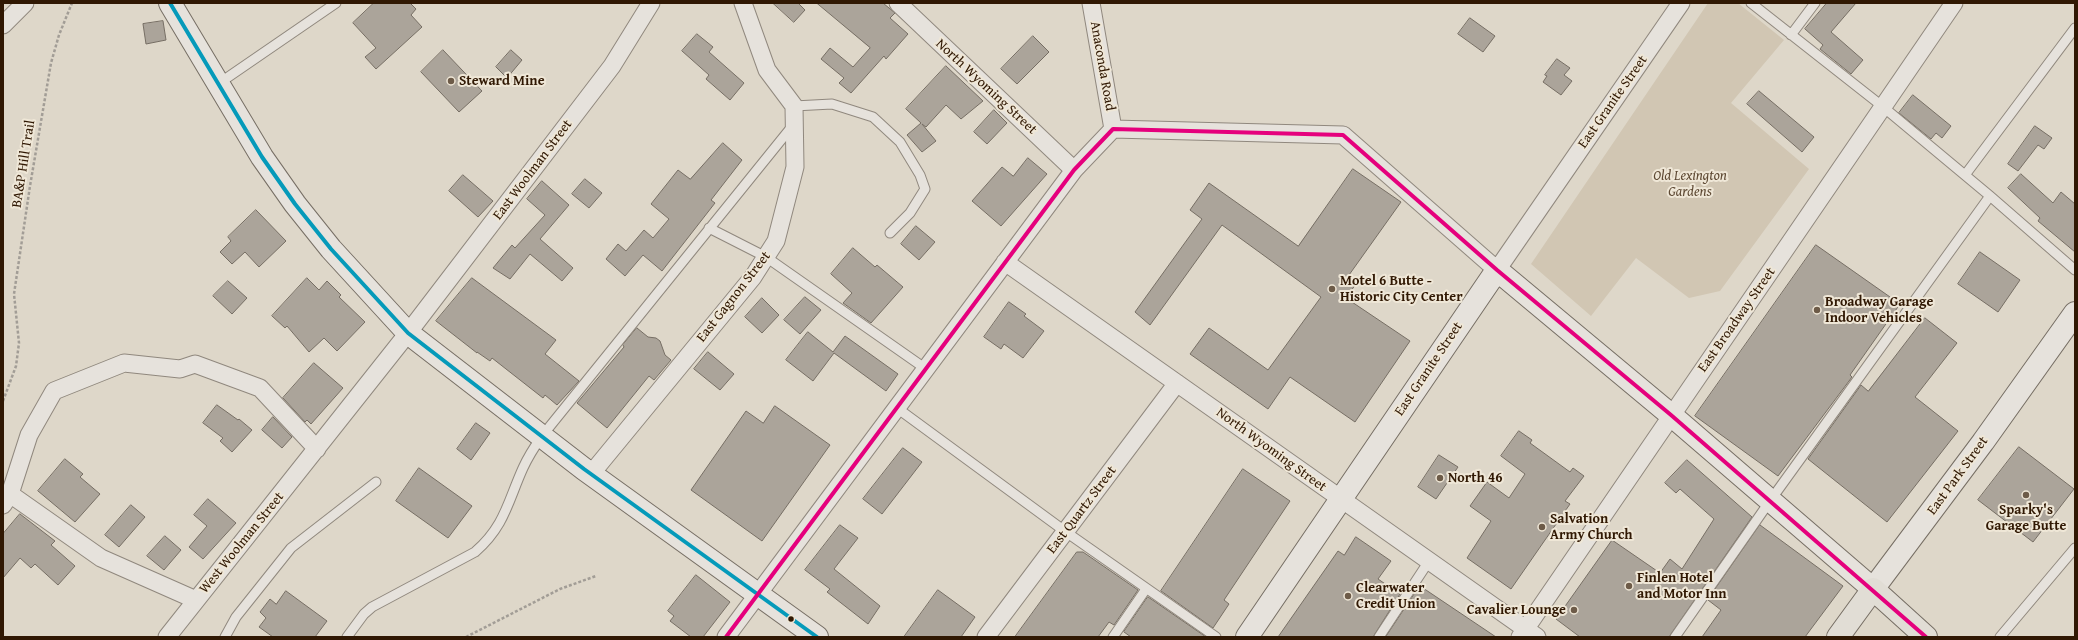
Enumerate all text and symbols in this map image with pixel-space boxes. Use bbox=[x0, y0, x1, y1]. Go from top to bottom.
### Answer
street label: Anaconda Road bbox=[1086, 20, 1118, 112]
street label: North Wyoming Street bbox=[932, 36, 1040, 138]
street label: East Granite Street bbox=[1575, 52, 1651, 152]
place label: Steward Mine bbox=[459, 73, 545, 89]
marker: Steward Mine bbox=[446, 76, 456, 86]
street label: East Woolman Street bbox=[490, 117, 576, 223]
street label: BA&P Hill Trail bbox=[9, 119, 39, 209]
park label: Old Lexington Gardens bbox=[1653, 168, 1727, 200]
street label: East Gagnon Street bbox=[693, 248, 775, 346]
street label: East Broadway Street bbox=[1695, 264, 1779, 376]
place label: Motel 6 Butte - Historic City Center bbox=[1340, 273, 1463, 306]
marker: Motel 6 Butte - Historic City Center bbox=[1327, 284, 1337, 294]
place label: Broadway Garage Indoor Vehicles bbox=[1825, 294, 1933, 326]
marker: Broadway Garage Indoor Vehicles bbox=[1812, 305, 1822, 315]
street label: East Granite Street bbox=[1391, 319, 1467, 419]
street label: North Wyoming Street bbox=[1213, 404, 1329, 496]
street label: East Park Street bbox=[1924, 434, 1992, 518]
street label: East Quartz Street bbox=[1044, 463, 1120, 557]
place label: North 46 bbox=[1448, 470, 1502, 486]
marker: North 46 bbox=[1435, 473, 1445, 483]
street label: West Woolman Street bbox=[196, 489, 288, 597]
marker: Sparky's Garage Butte bbox=[2021, 490, 2031, 500]
place label: Sparky's Garage Butte bbox=[1986, 502, 2066, 534]
place label: Salvation Army Church bbox=[1550, 511, 1633, 544]
marker: Salvation Army Church bbox=[1537, 522, 1547, 532]
place label: Finlen Hotel and Motor Inn bbox=[1637, 570, 1727, 602]
place label: Clearwater Credit Union bbox=[1356, 580, 1436, 612]
marker: Finlen Hotel and Motor Inn bbox=[1624, 581, 1634, 591]
marker: Clearwater Credit Union bbox=[1343, 591, 1353, 601]
place label: Cavalier Lounge bbox=[1467, 602, 1566, 618]
marker: Cavalier Lounge bbox=[1569, 605, 1579, 615]
unlabelled marker bbox=[786, 614, 796, 624]

